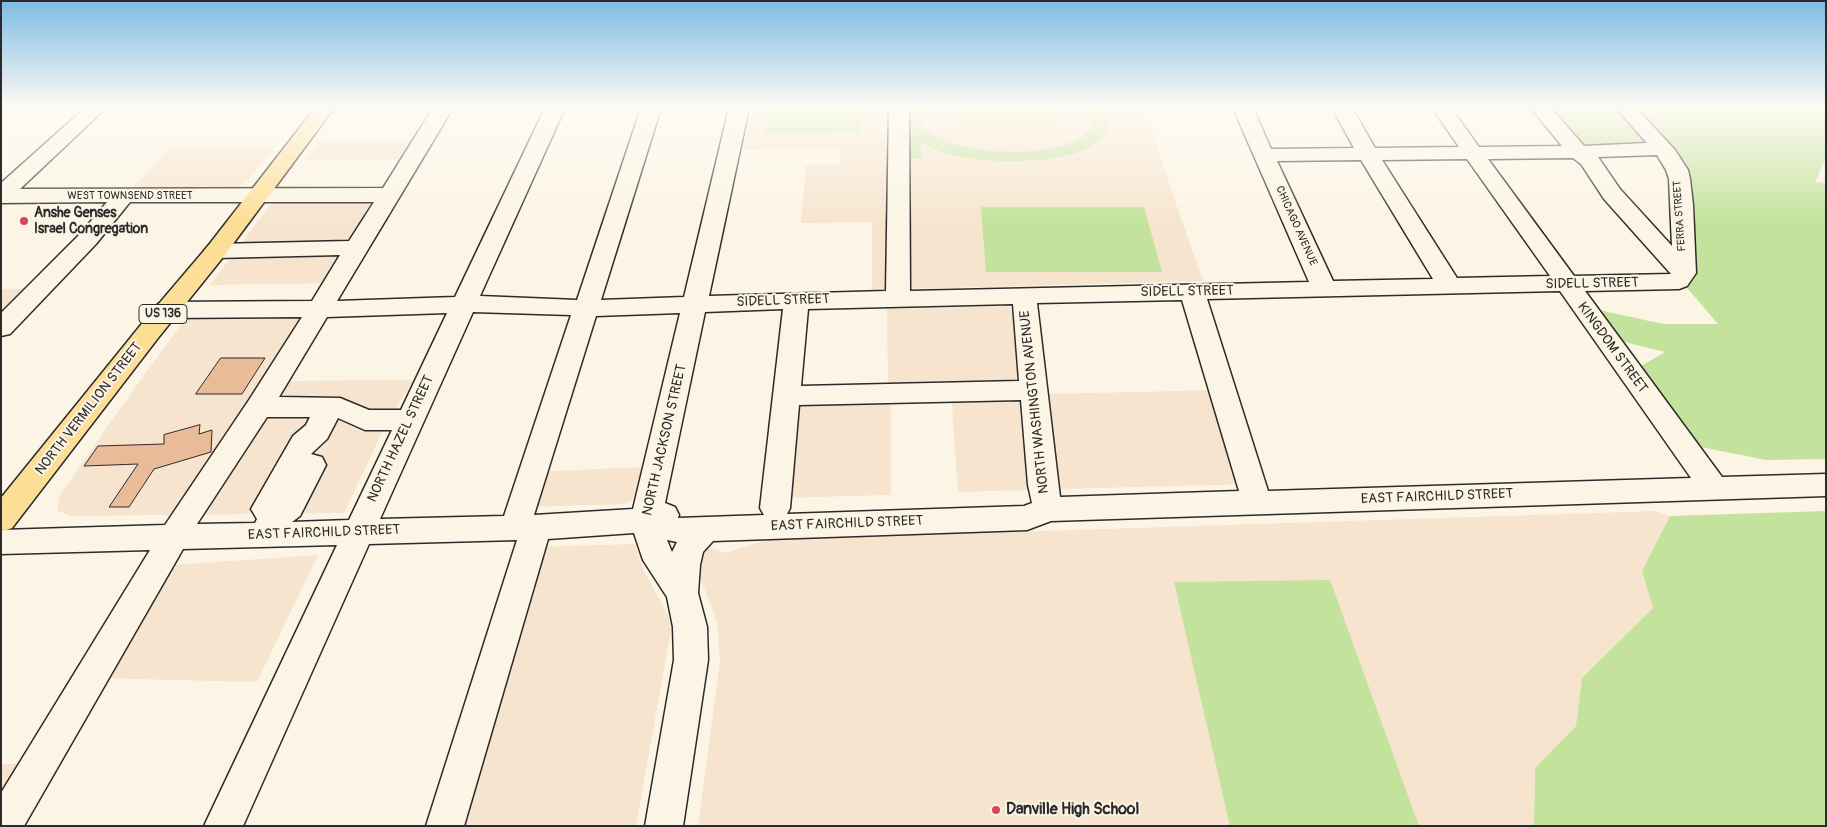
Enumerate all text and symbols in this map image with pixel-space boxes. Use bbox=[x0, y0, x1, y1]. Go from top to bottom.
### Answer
street label: FERRA STREET bbox=[1671, 180, 1689, 252]
street label: CHICAGO AVENUE bbox=[1272, 184, 1320, 268]
street label: WEST TOWNSEND STREET bbox=[67, 189, 193, 203]
place label: Anshe Genses Israel Congregation bbox=[34, 205, 148, 238]
marker: Anshe Genses Israel Congregation bbox=[18, 215, 30, 227]
street label: SIDELL STREET bbox=[1545, 275, 1639, 293]
street label: SIDELL STREET bbox=[1140, 283, 1234, 301]
street label: SIDELL STREET bbox=[736, 291, 830, 311]
street label: KINGDOM STREET bbox=[1573, 299, 1651, 397]
road number: US 136 bbox=[139, 304, 187, 324]
street label: NORTH WASHINGTON AVENUE bbox=[1017, 309, 1053, 495]
street label: NORTH VERMILION STREET bbox=[32, 339, 146, 479]
street label: NORTH JACKSON STREET bbox=[639, 363, 691, 517]
street label: NORTH HAZEL STREET bbox=[364, 373, 438, 505]
street label: EAST FAIRCHILD STREET bbox=[1361, 486, 1513, 508]
street label: EAST FAIRCHILD STREET bbox=[771, 513, 923, 535]
street label: EAST FAIRCHILD STREET bbox=[248, 522, 400, 544]
place label: Danville High School bbox=[1006, 800, 1139, 820]
marker: Danville High School bbox=[990, 804, 1002, 816]

